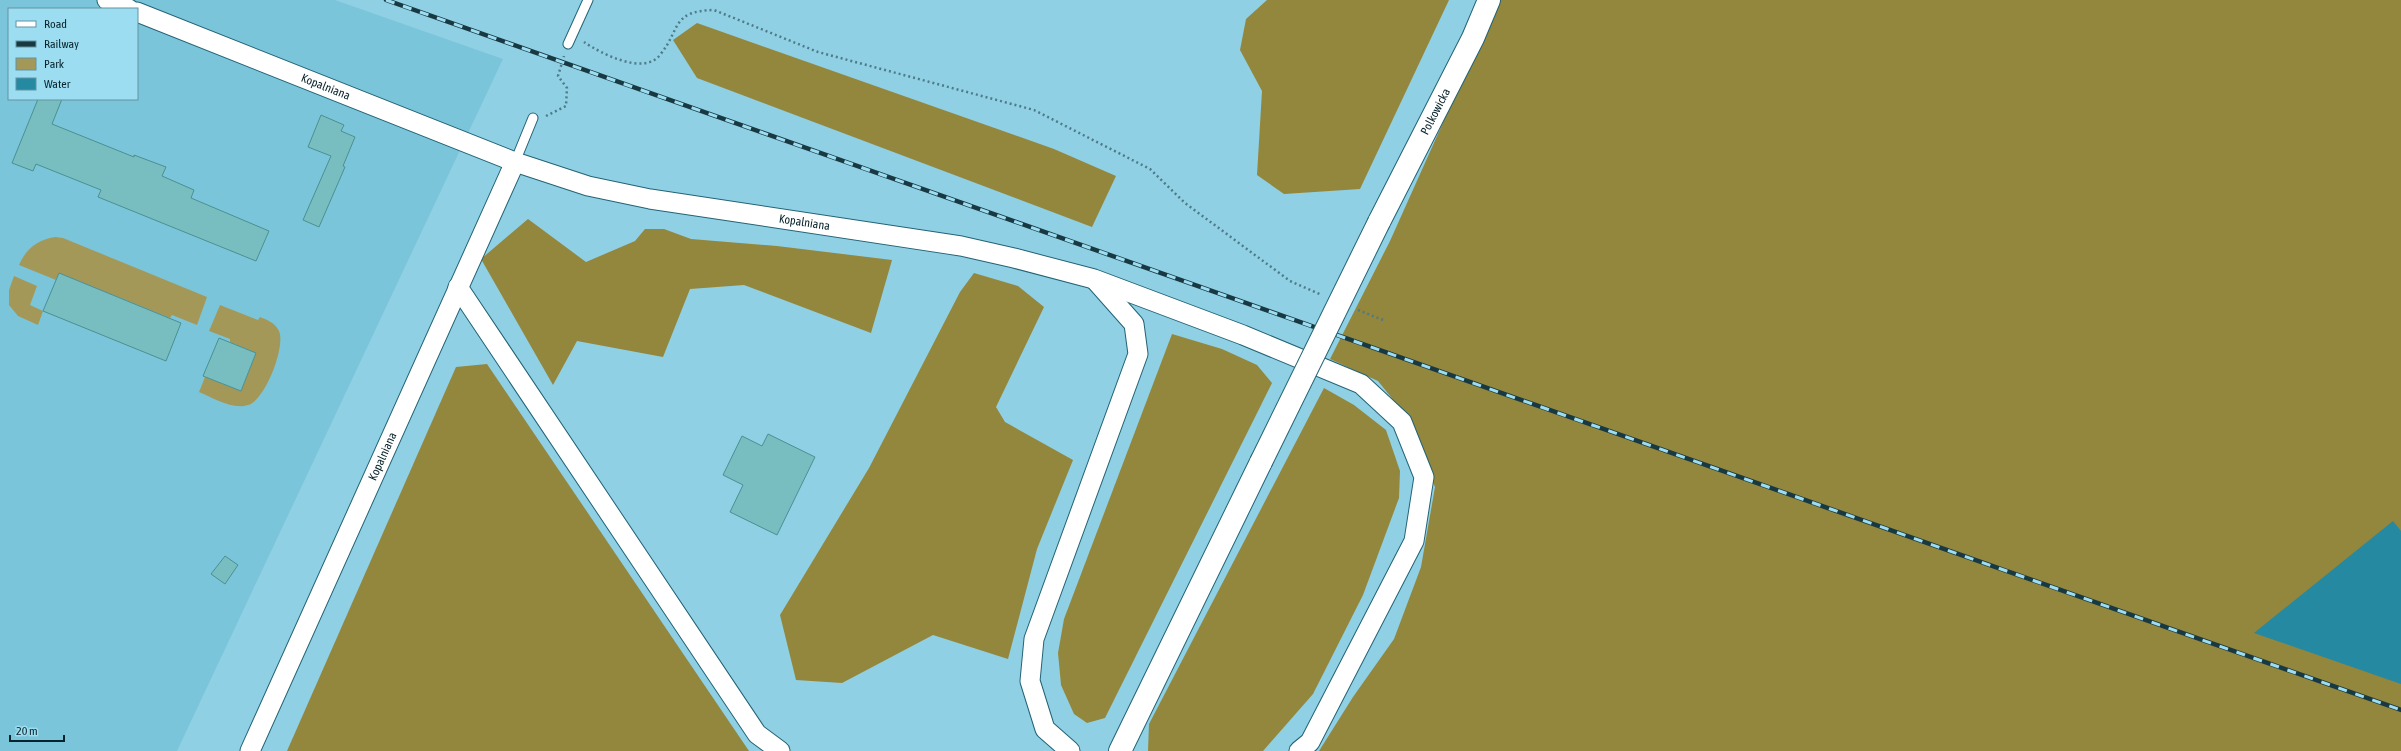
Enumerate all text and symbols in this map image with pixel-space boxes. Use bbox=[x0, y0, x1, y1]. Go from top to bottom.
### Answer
legend bbox=[8, 8, 138, 100]
text: Road bbox=[44, 17, 67, 31]
text: Railway bbox=[44, 37, 79, 51]
text: Park bbox=[44, 57, 65, 71]
street label: Kopalniana bbox=[299, 71, 352, 103]
text: Water bbox=[44, 77, 71, 91]
street label: Polkowicka bbox=[1418, 86, 1453, 137]
street label: Kopalniana bbox=[778, 212, 831, 233]
street label: Kopalniana bbox=[366, 430, 399, 483]
scale bar bbox=[10, 717, 64, 743]
text: 20 m bbox=[16, 724, 38, 738]

